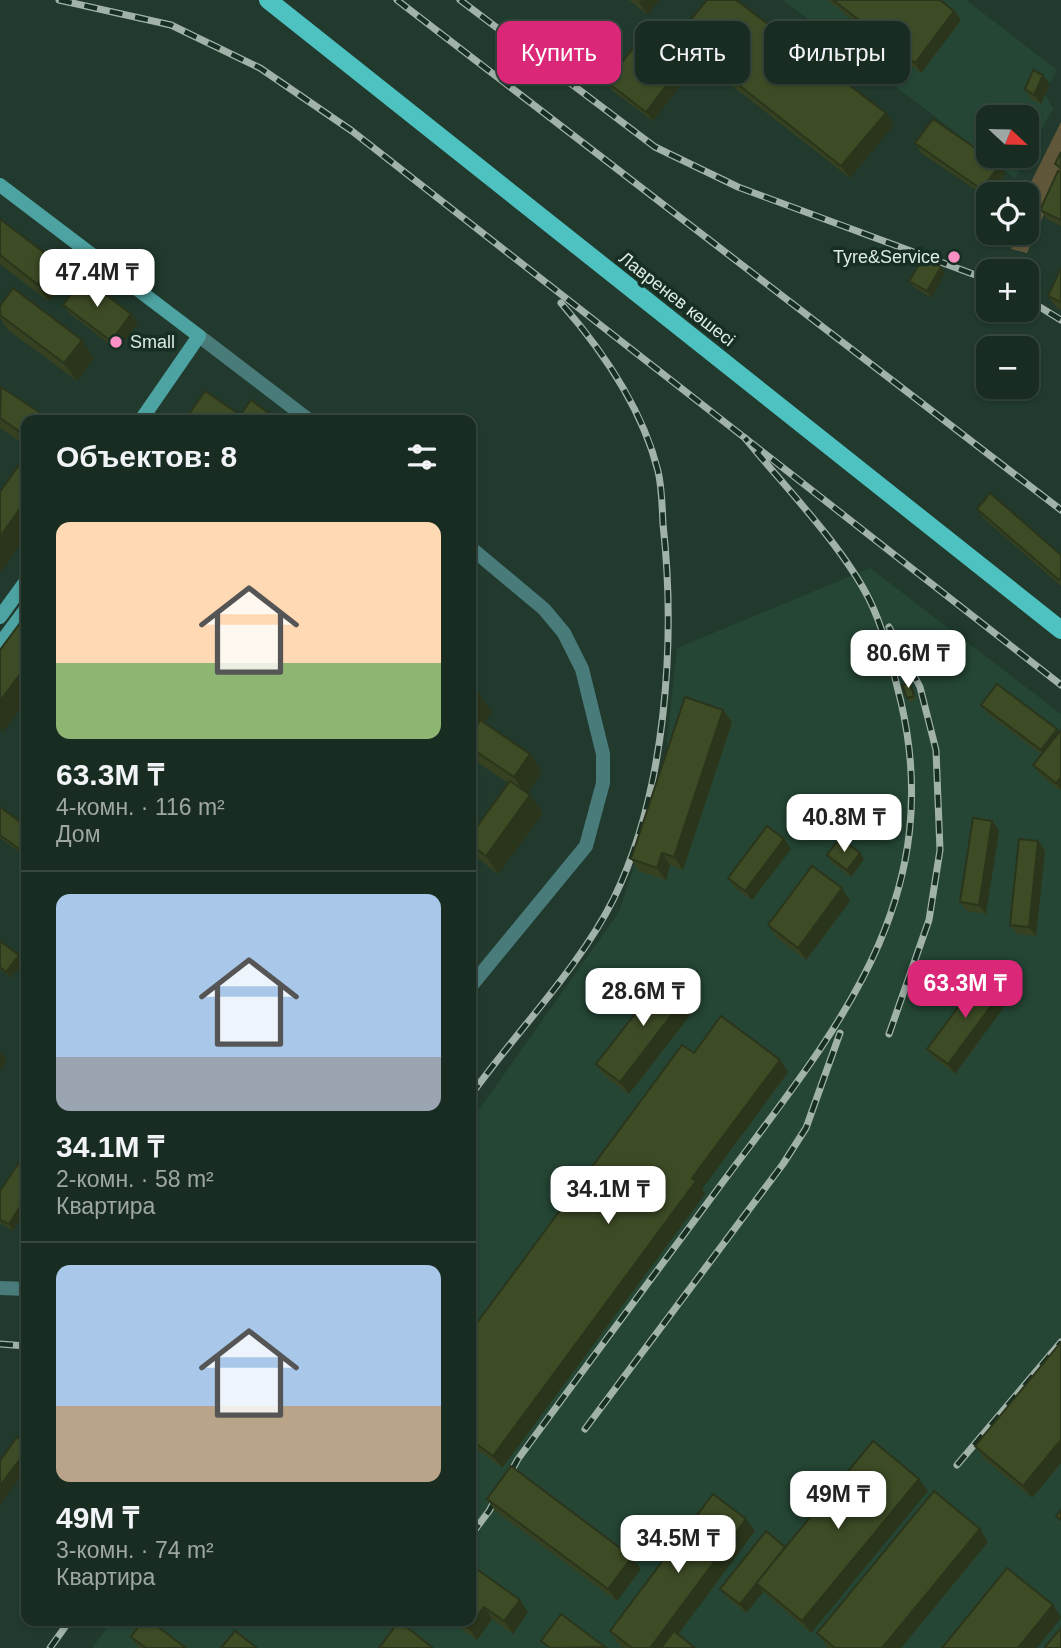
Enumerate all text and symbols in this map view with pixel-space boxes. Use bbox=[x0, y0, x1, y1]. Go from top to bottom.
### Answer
chip: Купить bbox=[497, 21, 621, 84]
chip: Снять bbox=[635, 21, 750, 84]
chip: Фильтры bbox=[764, 21, 910, 84]
north arrow bbox=[976, 105, 1040, 168]
map controls bbox=[976, 105, 1039, 399]
button: locate bbox=[976, 182, 1039, 245]
place label: Tyre&Service bbox=[833, 247, 940, 267]
street label: Лавренев көшесі bbox=[615, 248, 739, 350]
marker: Tyre&Service bbox=[946, 249, 962, 265]
pin: 47.4M ₸ bbox=[32, 250, 162, 309]
text: 47.4M ₸ bbox=[56, 259, 138, 285]
button: + bbox=[976, 259, 1039, 322]
place label: Small bbox=[130, 332, 175, 352]
marker: Small bbox=[108, 334, 124, 350]
button: − bbox=[976, 336, 1039, 399]
icon: filters bbox=[403, 438, 441, 476]
text: Объектов: 8 bbox=[56, 440, 237, 473]
icon: home bbox=[186, 567, 312, 693]
pin: 80.6M ₸ bbox=[843, 630, 973, 690]
text: 80.6M ₸ bbox=[867, 640, 949, 666]
text: 63.3M ₸ bbox=[56, 758, 164, 791]
text: 4-комн. · 116 m² bbox=[56, 794, 225, 820]
pin: 40.8M ₸ bbox=[779, 794, 909, 854]
text: 40.8M ₸ bbox=[803, 804, 885, 830]
text: Дом bbox=[56, 821, 100, 847]
icon: home bbox=[186, 939, 312, 1065]
pin: 63.3M ₸ bbox=[900, 960, 1030, 1020]
pin: 28.6M ₸ bbox=[578, 968, 708, 1028]
text: 63.3M ₸ bbox=[924, 970, 1006, 996]
text: 28.6M ₸ bbox=[602, 978, 684, 1004]
text: 34.1M ₸ bbox=[56, 1130, 164, 1163]
text: 2-комн. · 58 m² bbox=[56, 1166, 214, 1192]
pin: 34.1M ₸ bbox=[543, 1166, 673, 1226]
text: 34.1M ₸ bbox=[567, 1176, 649, 1202]
text: Квартира bbox=[56, 1193, 155, 1219]
icon: home bbox=[186, 1310, 312, 1436]
pin: 49M ₸ bbox=[789, 1472, 887, 1531]
text: 49M ₸ bbox=[806, 1481, 870, 1507]
text: 49M ₸ bbox=[56, 1501, 139, 1534]
pin: 34.5M ₸ bbox=[613, 1516, 743, 1575]
text: 34.5M ₸ bbox=[637, 1525, 719, 1551]
text: 3-комн. · 74 m² bbox=[56, 1537, 214, 1563]
text: Квартира bbox=[56, 1564, 155, 1590]

